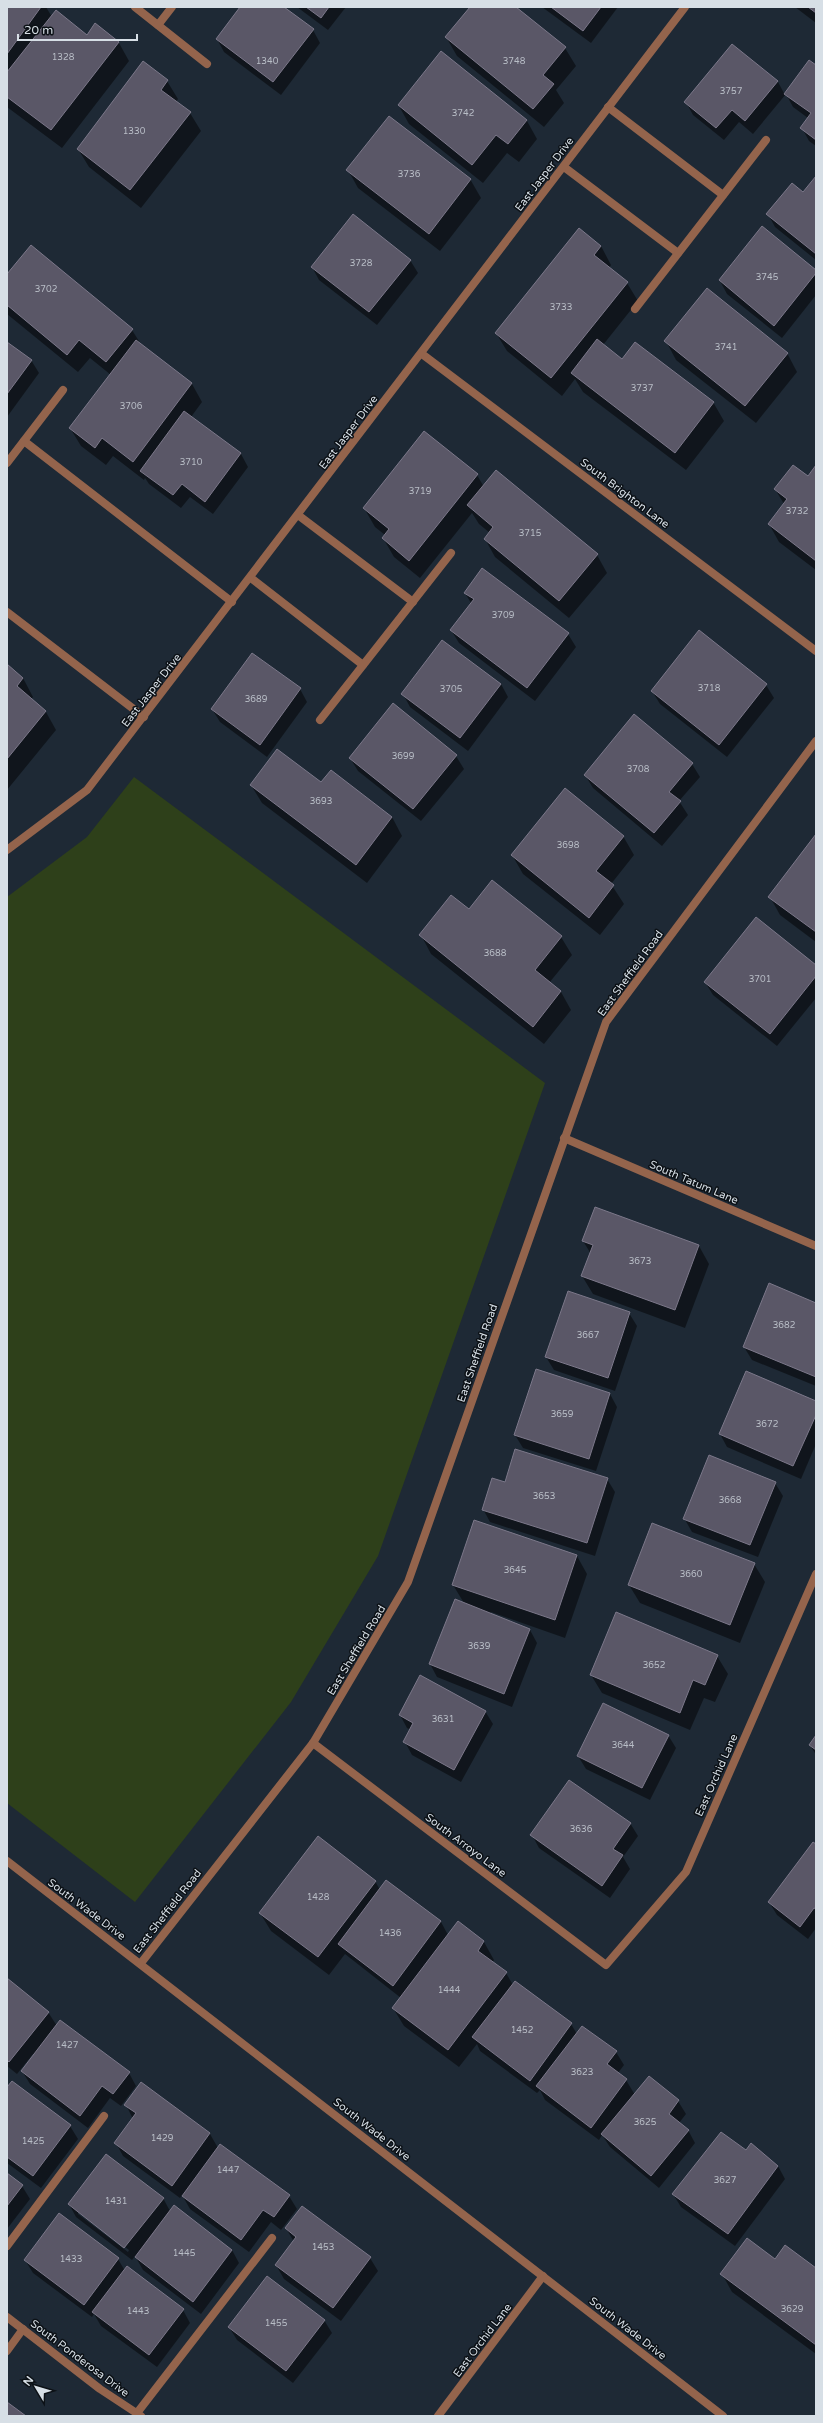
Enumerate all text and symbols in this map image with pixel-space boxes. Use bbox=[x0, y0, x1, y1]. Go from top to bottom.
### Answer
scale bar bbox=[18, 16, 137, 42]
text: 20 m bbox=[24, 23, 53, 37]
house number: 1328 bbox=[52, 52, 75, 63]
house number: 1340 bbox=[256, 56, 279, 67]
house number: 3748 bbox=[503, 56, 526, 67]
house number: 3757 bbox=[720, 86, 743, 97]
house number: 3742 bbox=[452, 108, 474, 119]
house number: 1330 bbox=[123, 126, 146, 137]
street label: East Jasper Drive bbox=[512, 135, 576, 214]
house number: 3736 bbox=[398, 169, 421, 180]
house number: 3728 bbox=[350, 258, 373, 269]
house number: 3745 bbox=[756, 272, 779, 283]
house number: 3702 bbox=[35, 284, 57, 295]
house number: 3733 bbox=[550, 302, 572, 313]
house number: 3741 bbox=[715, 342, 737, 353]
house number: 3737 bbox=[631, 383, 654, 394]
street label: East Jasper Drive bbox=[316, 393, 380, 472]
house number: 3706 bbox=[120, 401, 143, 412]
street label: South Brighton Lane bbox=[578, 456, 672, 531]
house number: 3710 bbox=[180, 457, 203, 468]
house number: 3719 bbox=[409, 486, 432, 497]
house number: 3732 bbox=[786, 506, 808, 517]
house number: 3715 bbox=[519, 528, 542, 539]
house number: 3709 bbox=[492, 610, 515, 621]
street label: East Jasper Drive bbox=[119, 651, 184, 730]
house number: 3718 bbox=[698, 683, 721, 694]
house number: 3705 bbox=[440, 684, 463, 695]
house number: 3689 bbox=[245, 694, 268, 705]
house number: 3699 bbox=[392, 751, 415, 762]
house number: 3708 bbox=[627, 764, 650, 775]
house number: 3693 bbox=[310, 796, 332, 807]
house number: 3698 bbox=[557, 840, 580, 851]
street label: East Sheffield Road bbox=[595, 928, 666, 1019]
house number: 3688 bbox=[484, 948, 507, 959]
house number: 3701 bbox=[749, 974, 771, 985]
street label: South Tatum Lane bbox=[647, 1158, 740, 1207]
house number: 3673 bbox=[629, 1256, 651, 1267]
street label: East Sheffield Road bbox=[455, 1302, 500, 1404]
house number: 3682 bbox=[773, 1320, 795, 1331]
house number: 3667 bbox=[577, 1330, 600, 1341]
house number: 3659 bbox=[551, 1409, 574, 1420]
house number: 3672 bbox=[756, 1419, 778, 1430]
house number: 3653 bbox=[533, 1491, 555, 1502]
house number: 3668 bbox=[719, 1495, 742, 1506]
house number: 3645 bbox=[504, 1565, 527, 1576]
house number: 3660 bbox=[680, 1569, 703, 1580]
street label: East Sheffield Road bbox=[324, 1603, 388, 1698]
house number: 3639 bbox=[468, 1641, 491, 1652]
house number: 3652 bbox=[643, 1660, 665, 1671]
house number: 3631 bbox=[432, 1714, 454, 1725]
street label: East Orchid Lane bbox=[692, 1732, 740, 1818]
house number: 3644 bbox=[612, 1740, 635, 1751]
street label: South Arroyo Lane bbox=[423, 1811, 509, 1880]
house number: 3636 bbox=[570, 1824, 593, 1835]
street label: East Sheffield Road bbox=[131, 1867, 204, 1956]
street label: South Wade Drive bbox=[45, 1876, 128, 1943]
house number: 1428 bbox=[307, 1892, 330, 1903]
house number: 1436 bbox=[379, 1928, 402, 1939]
house number: 1444 bbox=[438, 1985, 461, 1996]
house number: 1452 bbox=[511, 2025, 533, 2036]
house number: 1427 bbox=[56, 2040, 79, 2051]
house number: 3623 bbox=[571, 2067, 593, 2078]
street label: South Wade Drive bbox=[331, 2095, 413, 2163]
house number: 3625 bbox=[634, 2117, 657, 2128]
house number: 1429 bbox=[151, 2133, 174, 2144]
house number: 1425 bbox=[22, 2136, 45, 2147]
house number: 1447 bbox=[217, 2165, 240, 2176]
house number: 3627 bbox=[714, 2175, 737, 2186]
house number: 1431 bbox=[105, 2196, 127, 2207]
house number: 1453 bbox=[312, 2242, 334, 2253]
house number: 1445 bbox=[173, 2248, 196, 2259]
house number: 1433 bbox=[60, 2254, 82, 2265]
street label: South Wade Drive bbox=[587, 2294, 669, 2362]
street label: East Orchid Lane bbox=[450, 2301, 514, 2380]
house number: 3629 bbox=[781, 2304, 804, 2315]
house number: 1443 bbox=[127, 2306, 149, 2317]
street label: South Ponderosa Drive bbox=[28, 2317, 131, 2400]
house number: 1455 bbox=[265, 2318, 288, 2329]
north arrow bbox=[16, 2367, 56, 2407]
text: N bbox=[21, 2374, 36, 2389]

